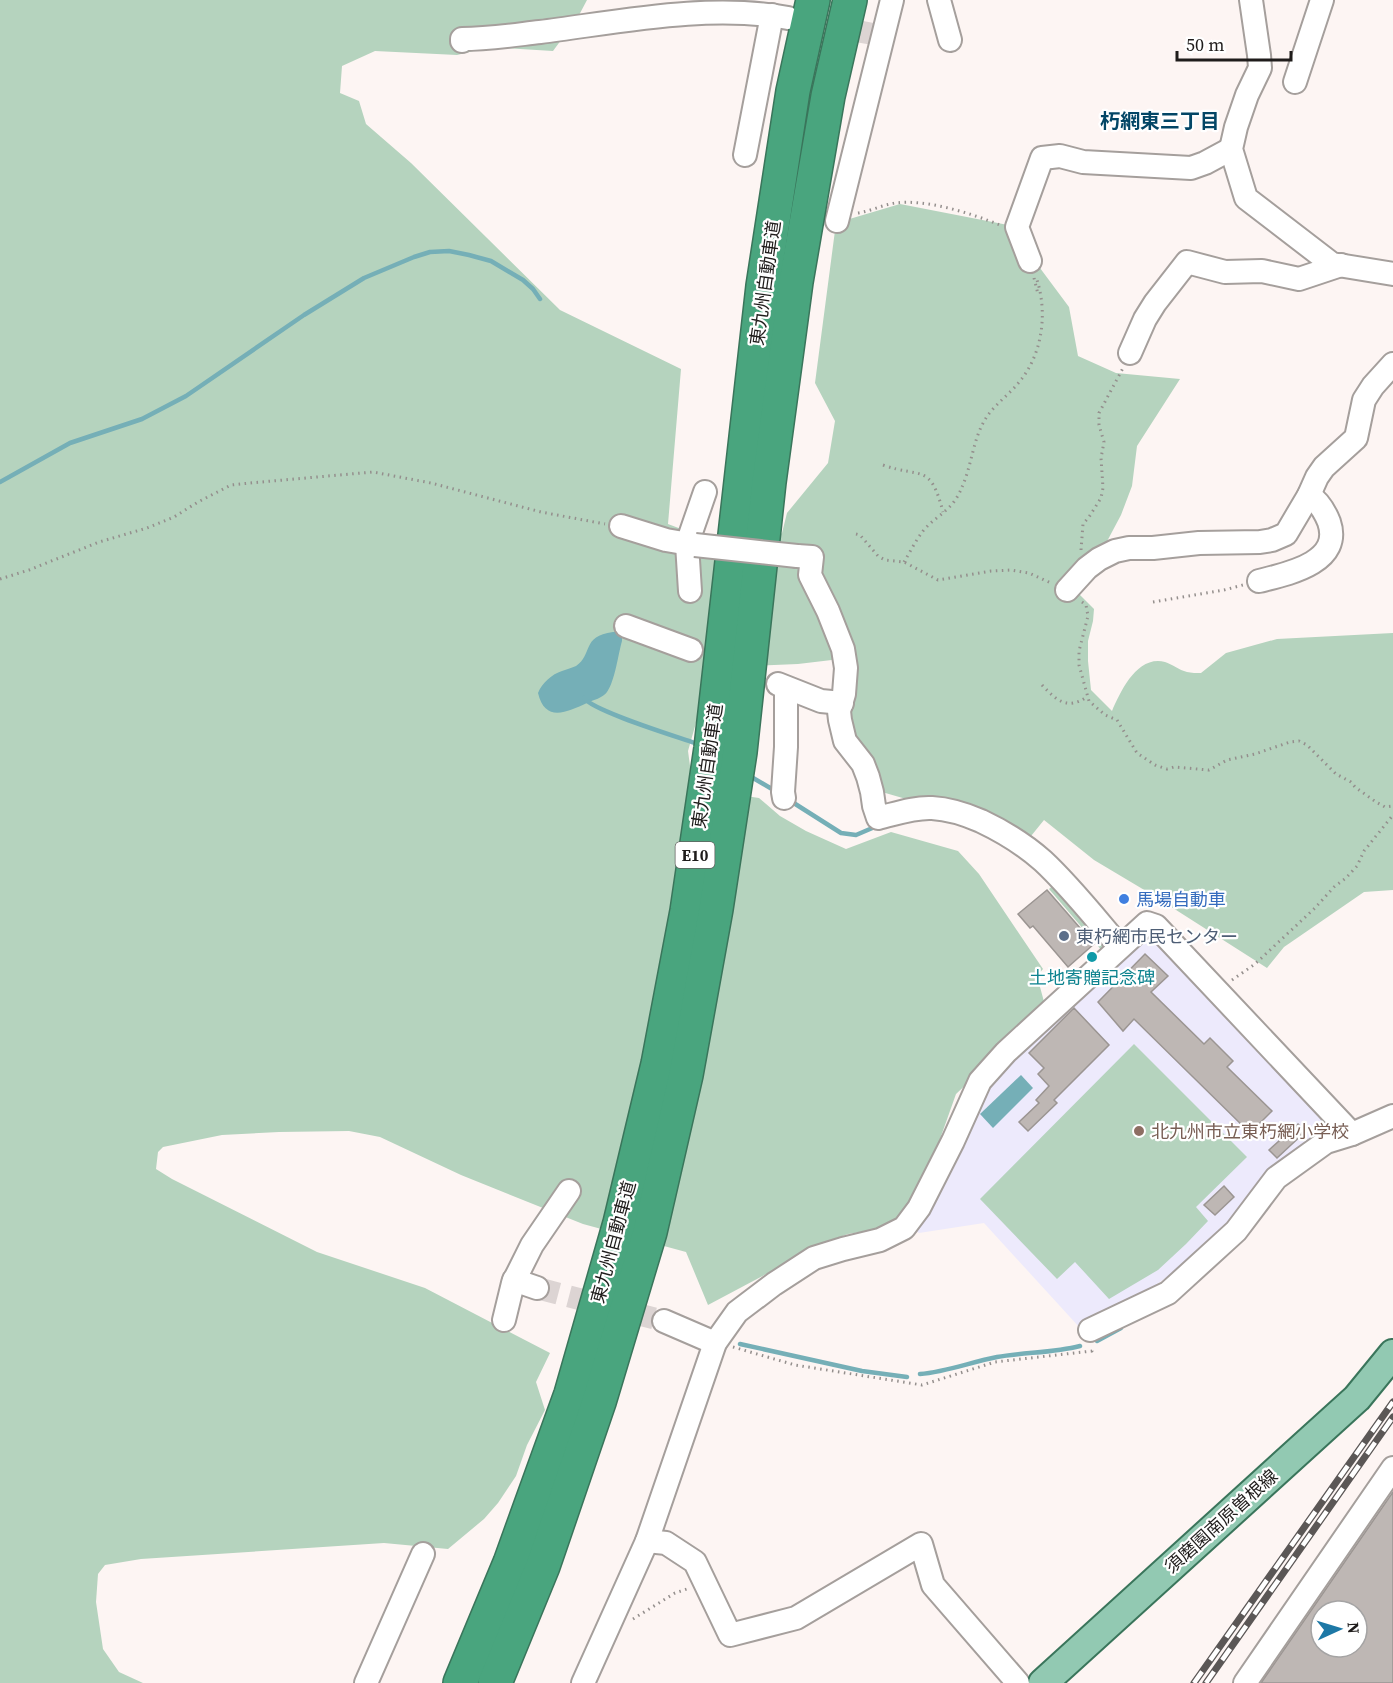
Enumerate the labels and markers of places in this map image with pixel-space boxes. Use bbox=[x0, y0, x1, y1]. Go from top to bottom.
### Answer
place label: 馬場自動車 bbox=[1136, 887, 1226, 912]
marker: 馬場自動車 bbox=[1117, 892, 1131, 906]
place label: 東朽網市民センター bbox=[1076, 924, 1238, 949]
marker: 東朽網市民センター bbox=[1057, 929, 1071, 943]
marker: 土地寄贈記念碑 bbox=[1085, 950, 1099, 964]
place label: 土地寄贈記念碑 bbox=[1029, 965, 1155, 990]
place label: 北九州市立東朽網小学校 bbox=[1151, 1119, 1349, 1144]
marker: 北九州市立東朽網小学校 bbox=[1132, 1124, 1146, 1138]

